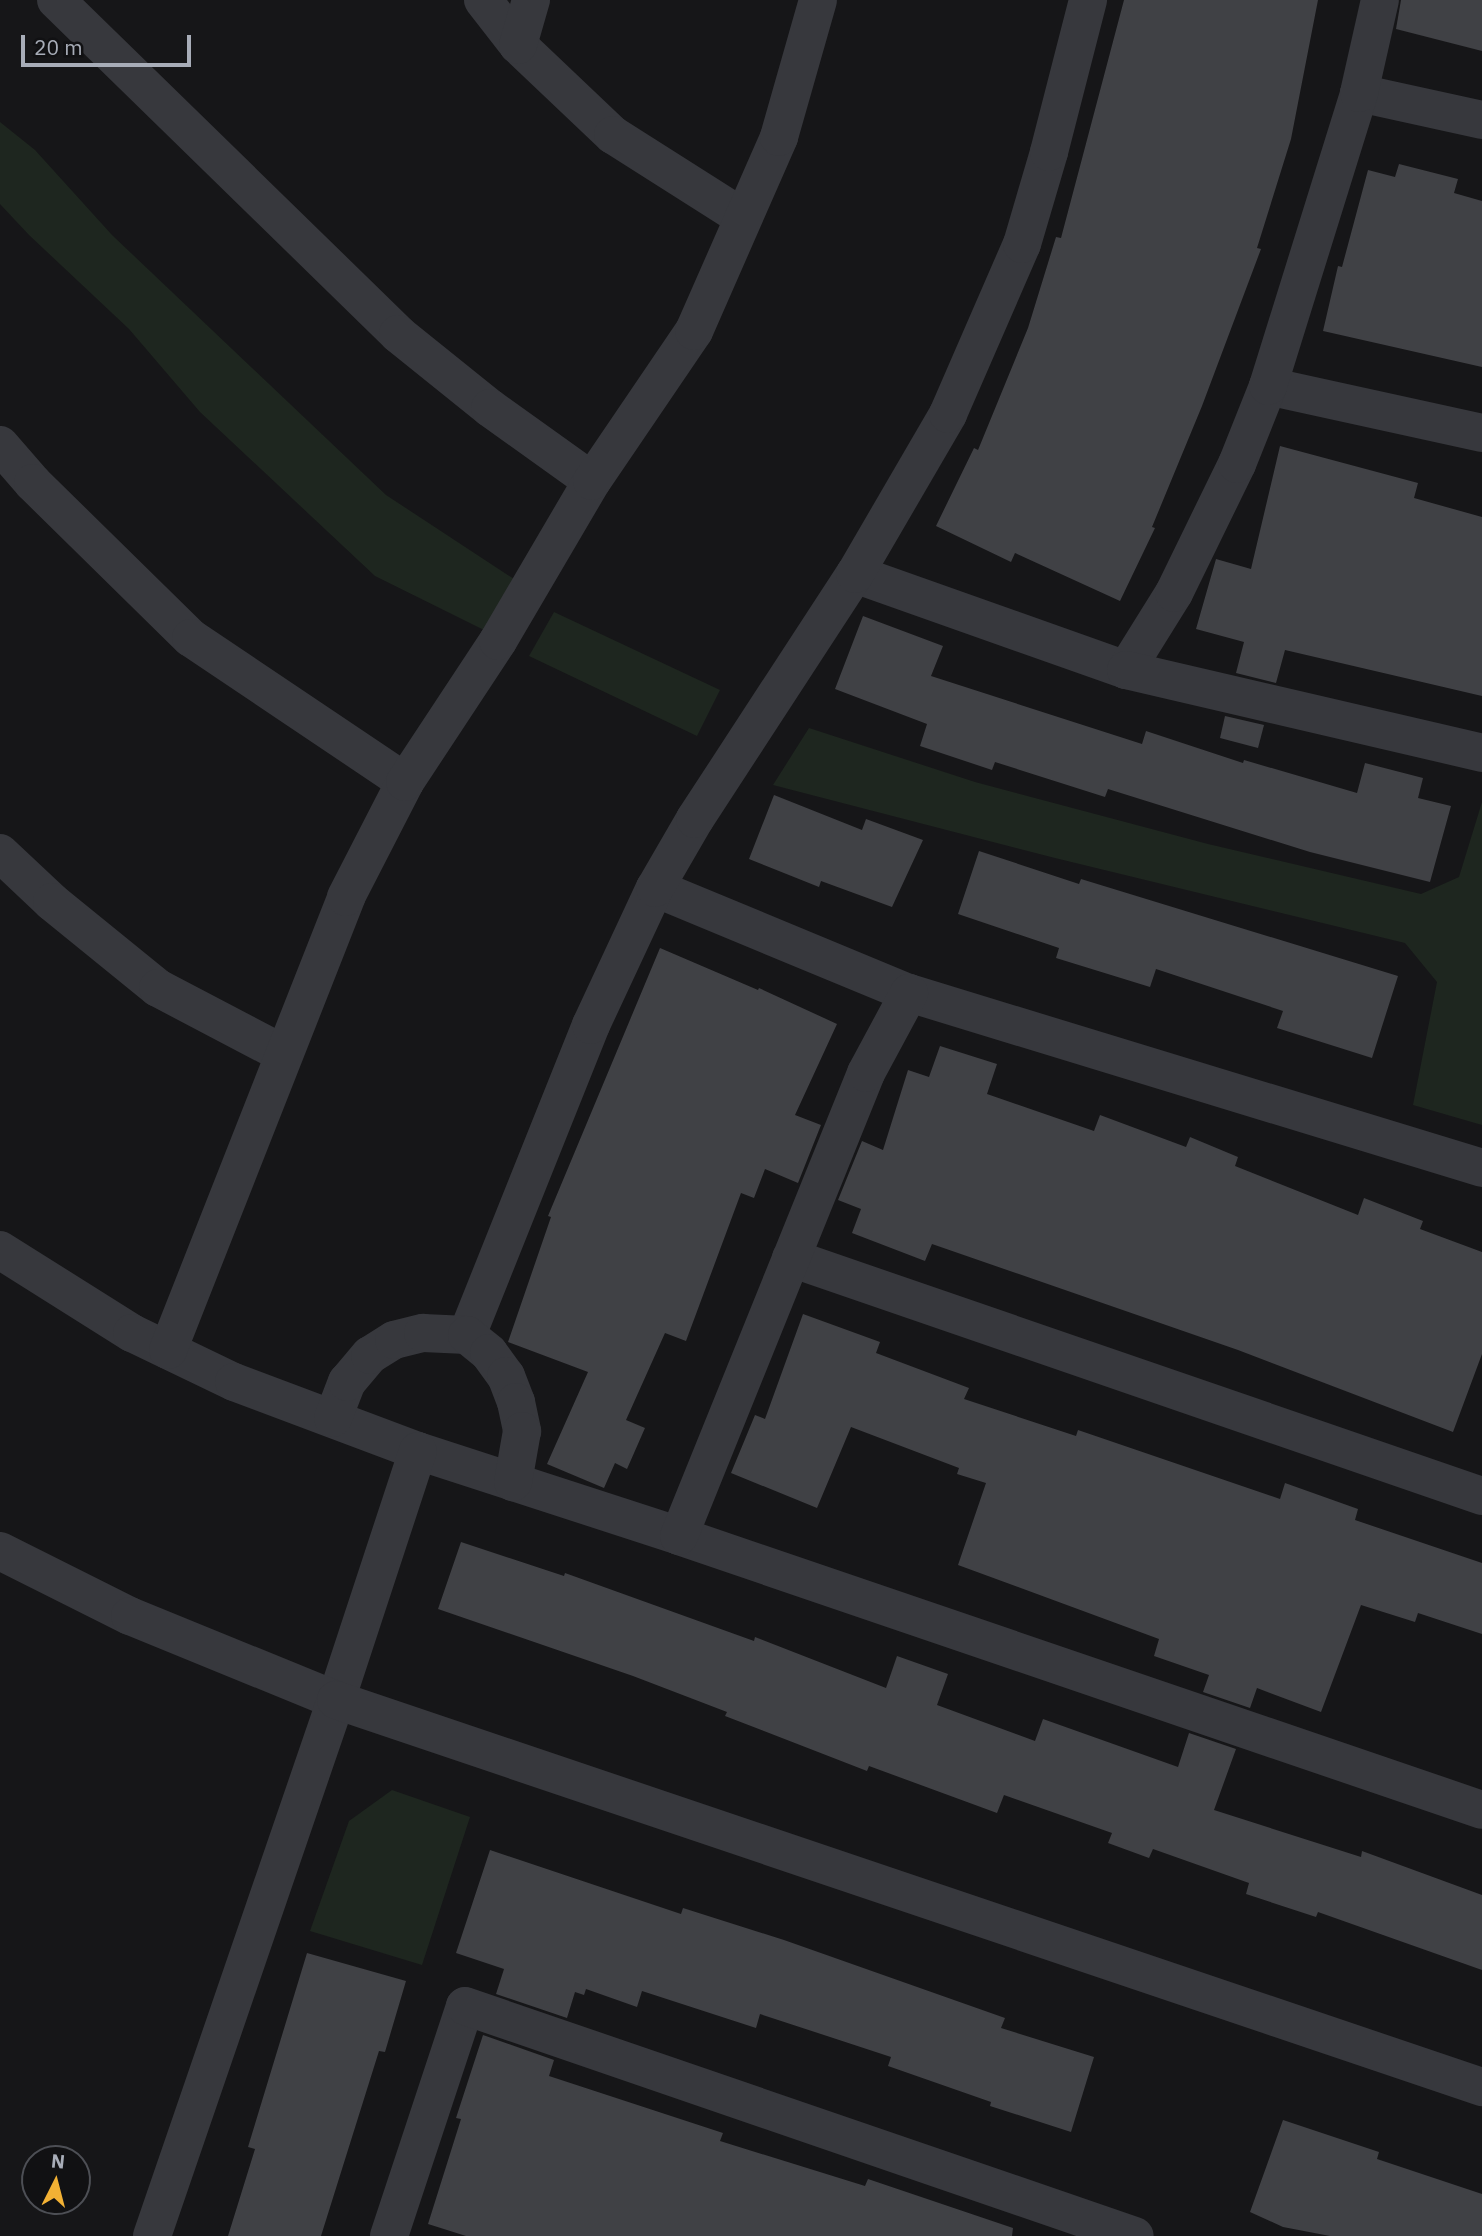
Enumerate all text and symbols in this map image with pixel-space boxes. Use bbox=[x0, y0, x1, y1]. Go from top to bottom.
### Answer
scale bar bbox=[24, 21, 194, 65]
text: 20 m bbox=[34, 33, 83, 61]
north arrow bbox=[21, 2145, 91, 2215]
text: N bbox=[50, 2148, 66, 2174]

